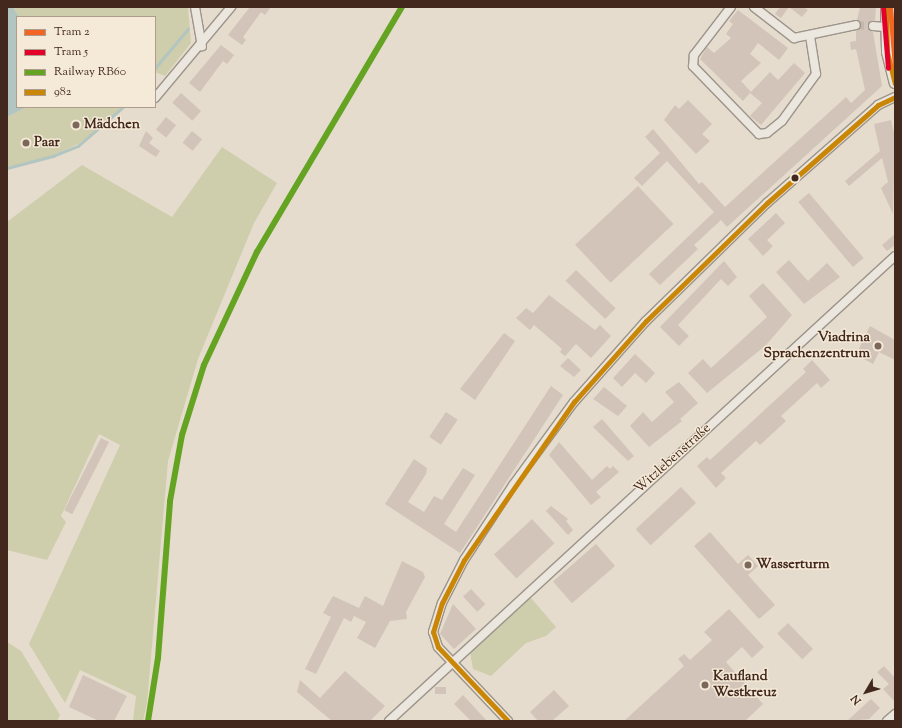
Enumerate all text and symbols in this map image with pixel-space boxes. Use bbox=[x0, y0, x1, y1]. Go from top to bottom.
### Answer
legend bbox=[16, 16, 156, 108]
text: Tram 2 bbox=[54, 23, 90, 41]
text: Tram 5 bbox=[54, 43, 88, 61]
text: Railway RB60 bbox=[54, 63, 126, 81]
text: 982 bbox=[54, 83, 71, 101]
place label: Mädchen bbox=[84, 117, 140, 133]
marker: Mädchen bbox=[71, 120, 81, 130]
place label: Paar bbox=[34, 135, 60, 151]
marker: Paar bbox=[21, 138, 31, 148]
unlabelled marker bbox=[790, 173, 800, 183]
place label: Viadrina Sprachenzentrum bbox=[764, 330, 870, 362]
marker: Viadrina Sprachenzentrum bbox=[873, 341, 883, 351]
street label: Witzlebenstraße bbox=[631, 420, 715, 498]
place label: Wasserturm bbox=[756, 557, 830, 573]
marker: Wasserturm bbox=[743, 560, 753, 570]
place label: Kaufland Westkreuz bbox=[713, 669, 776, 702]
north arrow bbox=[846, 672, 886, 712]
marker: Kaufland Westkreuz bbox=[700, 680, 710, 690]
text: N bbox=[848, 691, 866, 708]

